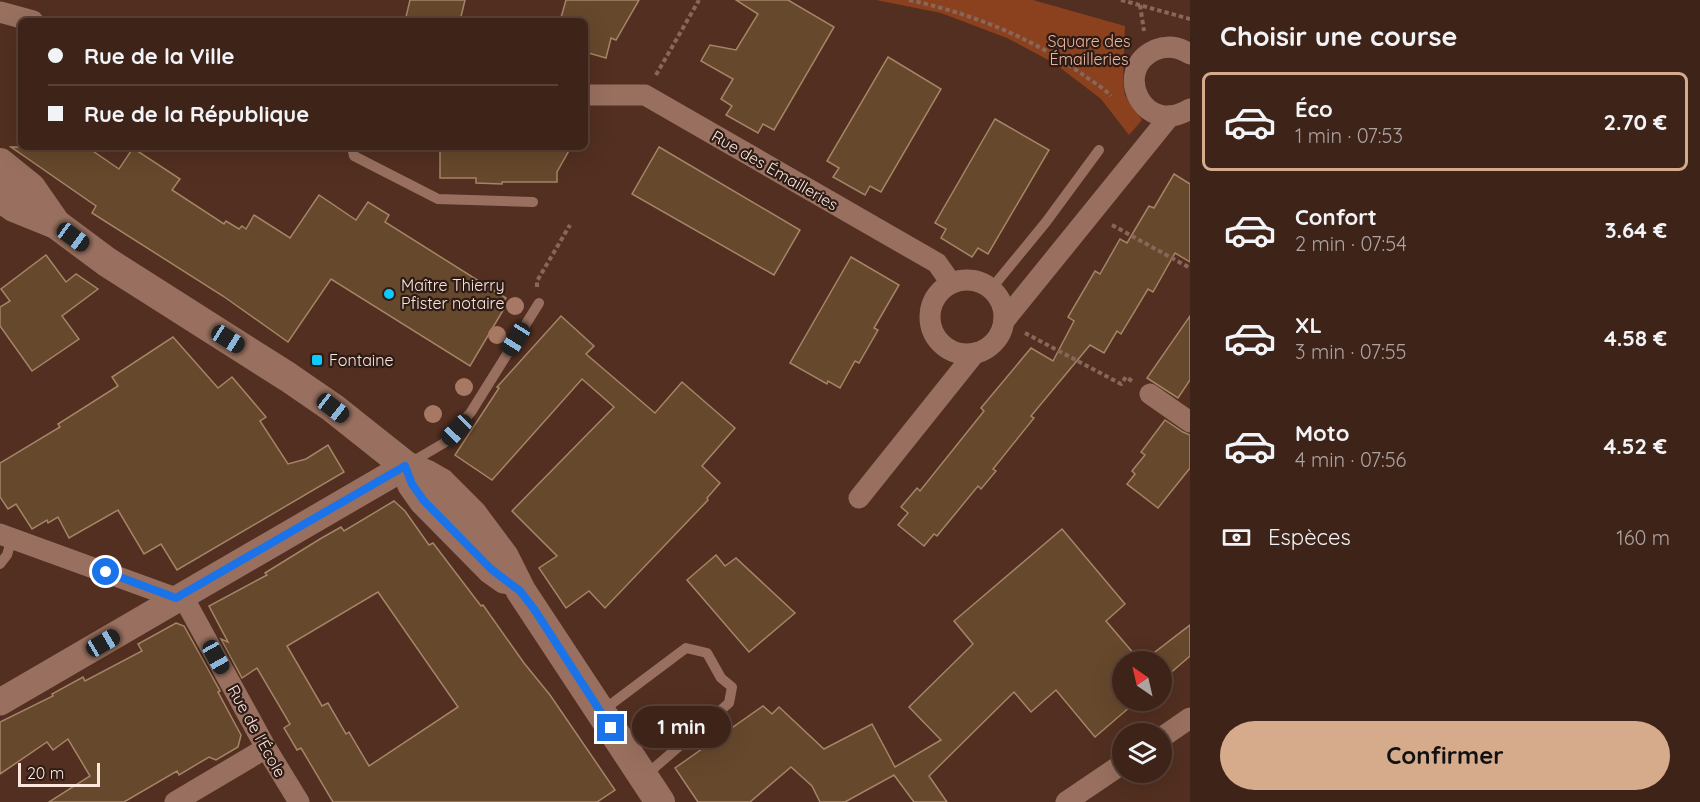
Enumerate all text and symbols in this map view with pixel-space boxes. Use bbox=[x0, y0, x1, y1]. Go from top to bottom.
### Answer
text: Choisir une course bbox=[1220, 19, 1457, 53]
park label: Square des Émailleries bbox=[1048, 31, 1130, 69]
text: Rue de la Ville bbox=[84, 42, 235, 70]
icon: car bbox=[1223, 95, 1277, 149]
text: Éco bbox=[1295, 95, 1333, 123]
text: Rue de la République bbox=[84, 100, 309, 128]
text: 2.70 € bbox=[1603, 108, 1667, 136]
text: 1 min · 07:53 bbox=[1295, 123, 1403, 148]
street label: Rue des Émailleries bbox=[708, 126, 842, 214]
icon: car bbox=[1223, 203, 1277, 257]
text: Confort bbox=[1295, 203, 1377, 231]
text: 3.64 € bbox=[1605, 216, 1667, 244]
car bbox=[53, 219, 93, 255]
text: 2 min · 07:54 bbox=[1295, 231, 1407, 256]
place label: Maître Thierry Pfister notaire bbox=[401, 275, 505, 313]
marker: Maître Thierry Pfister notaire bbox=[382, 287, 396, 301]
icon: car bbox=[1223, 311, 1277, 365]
text: XL bbox=[1295, 311, 1322, 339]
car bbox=[499, 319, 533, 359]
car bbox=[208, 322, 248, 356]
text: 4.58 € bbox=[1604, 324, 1667, 352]
text: 3 min · 07:55 bbox=[1295, 339, 1406, 364]
place label: Fontaine bbox=[329, 350, 394, 370]
marker: Fontaine bbox=[310, 353, 324, 367]
car bbox=[313, 390, 353, 426]
car bbox=[438, 411, 476, 449]
icon: car bbox=[1223, 419, 1277, 473]
text: Moto bbox=[1295, 419, 1349, 447]
text: 4.52 € bbox=[1603, 432, 1667, 460]
text: 4 min · 07:56 bbox=[1295, 447, 1406, 472]
icon: cash bbox=[1220, 521, 1253, 554]
text: Espèces bbox=[1268, 523, 1351, 551]
text: 160 m bbox=[1616, 525, 1670, 550]
route start bbox=[92, 558, 119, 585]
car bbox=[83, 626, 123, 660]
car bbox=[199, 637, 233, 677]
north arrow bbox=[1112, 651, 1172, 711]
map controls bbox=[1112, 651, 1172, 783]
street label: Rue de l'École bbox=[223, 681, 291, 781]
callout: 1 min bbox=[632, 707, 731, 749]
route end bbox=[597, 714, 624, 741]
text: 1 min bbox=[657, 714, 706, 739]
button: Confirmer bbox=[1220, 721, 1670, 790]
button: layers bbox=[1112, 723, 1172, 783]
scale bar bbox=[18, 760, 100, 788]
text: 20 m bbox=[27, 763, 64, 783]

